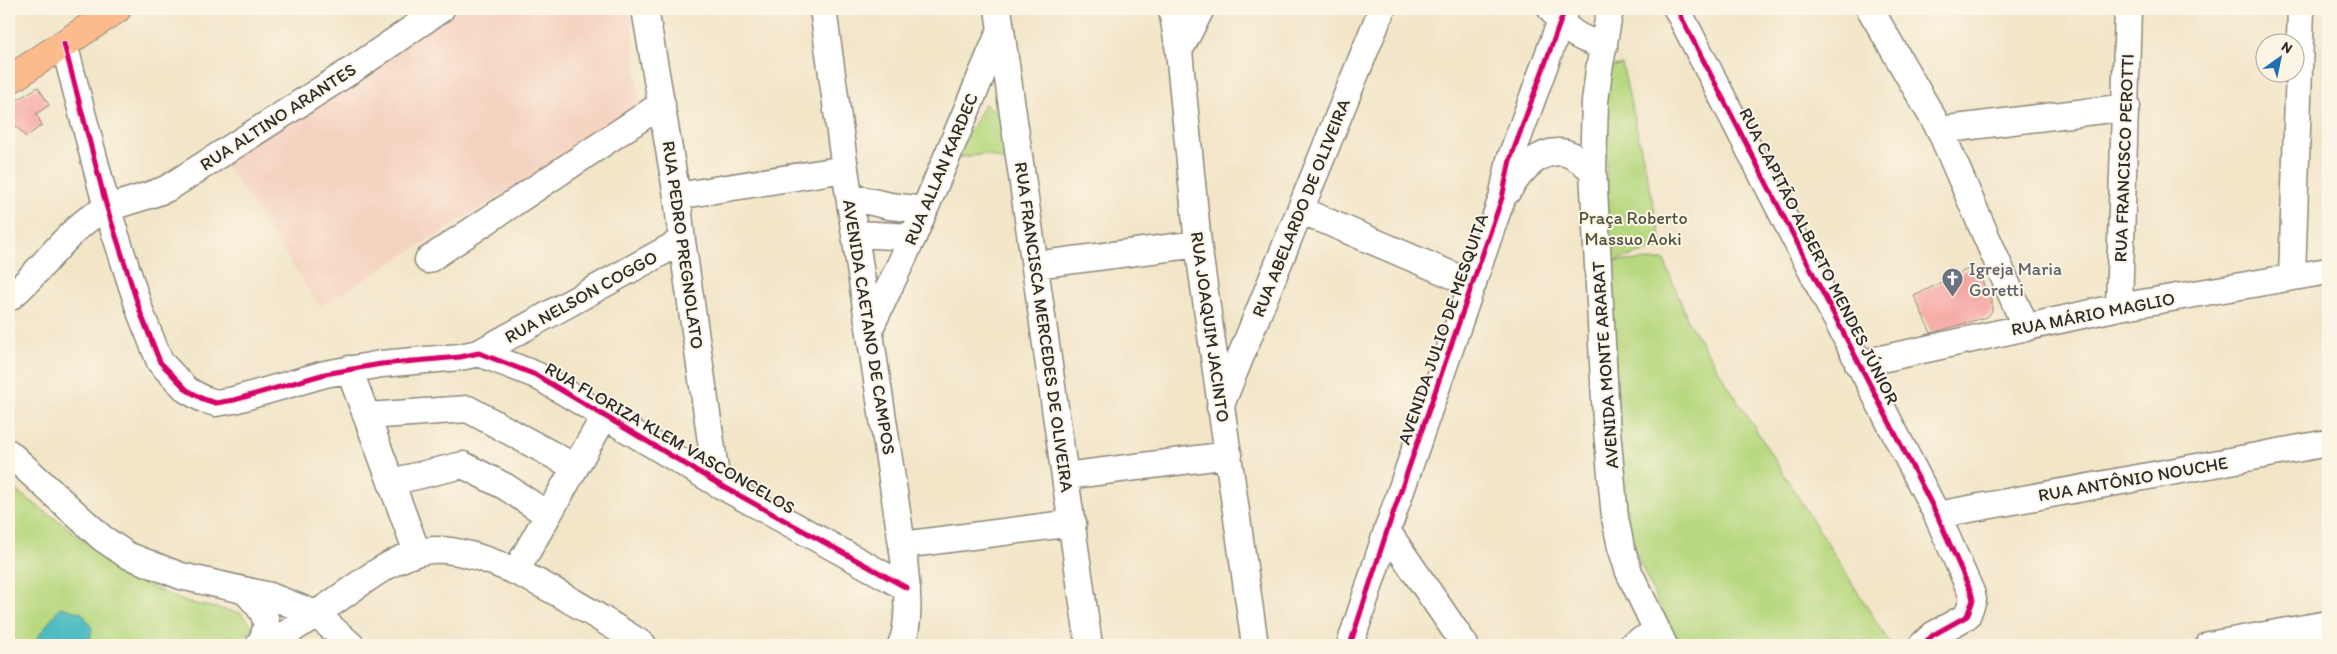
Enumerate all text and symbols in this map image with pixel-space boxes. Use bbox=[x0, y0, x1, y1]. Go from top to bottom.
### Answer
north arrow bbox=[2254, 32, 2304, 82]
text: N bbox=[2278, 38, 2295, 57]
street label: RUA FRANCISCO PEROTTI bbox=[2109, 53, 2139, 263]
street label: RUA ALTINO ARANTES bbox=[196, 58, 360, 176]
street label: RUA ALLAN KARDEC bbox=[899, 90, 983, 248]
street label: RUA ABELARDO DE OLIVEIRA bbox=[1247, 95, 1355, 320]
street label: RUA CAPITÃO ALBERTO MENDES JÚNIOR bbox=[1734, 104, 1904, 408]
street label: RUA PEDRO PREGNOLATO bbox=[657, 139, 709, 351]
street label: RUA FRANCISCA MERCEDES DE OLIVEIRA bbox=[1010, 160, 1078, 494]
street label: AVENIDA CAETANO DE CAMPOS bbox=[838, 198, 900, 456]
park label: Praça Roberto Massuo Aoki bbox=[1578, 207, 1688, 250]
street label: AVENIDA JULIO DE MESQUITA bbox=[1393, 210, 1493, 447]
street label: RUA JOAQUIM JACINTO bbox=[1186, 230, 1234, 424]
street label: RUA NELSON COGGO bbox=[501, 246, 661, 348]
place label: Igreja Maria Goretti bbox=[1969, 258, 2062, 301]
street label: AVENIDA MONTE ARARAT bbox=[1587, 260, 1623, 470]
church icon: Igreja Maria Goretti bbox=[1941, 267, 1965, 298]
street label: RUA MÁRIO MAGLIO bbox=[2009, 287, 2177, 341]
street label: RUA FLORIZA KLEM VASCONCELOS bbox=[541, 357, 799, 519]
street label: RUA ANTÔNIO NOUCHE bbox=[2036, 451, 2230, 507]

